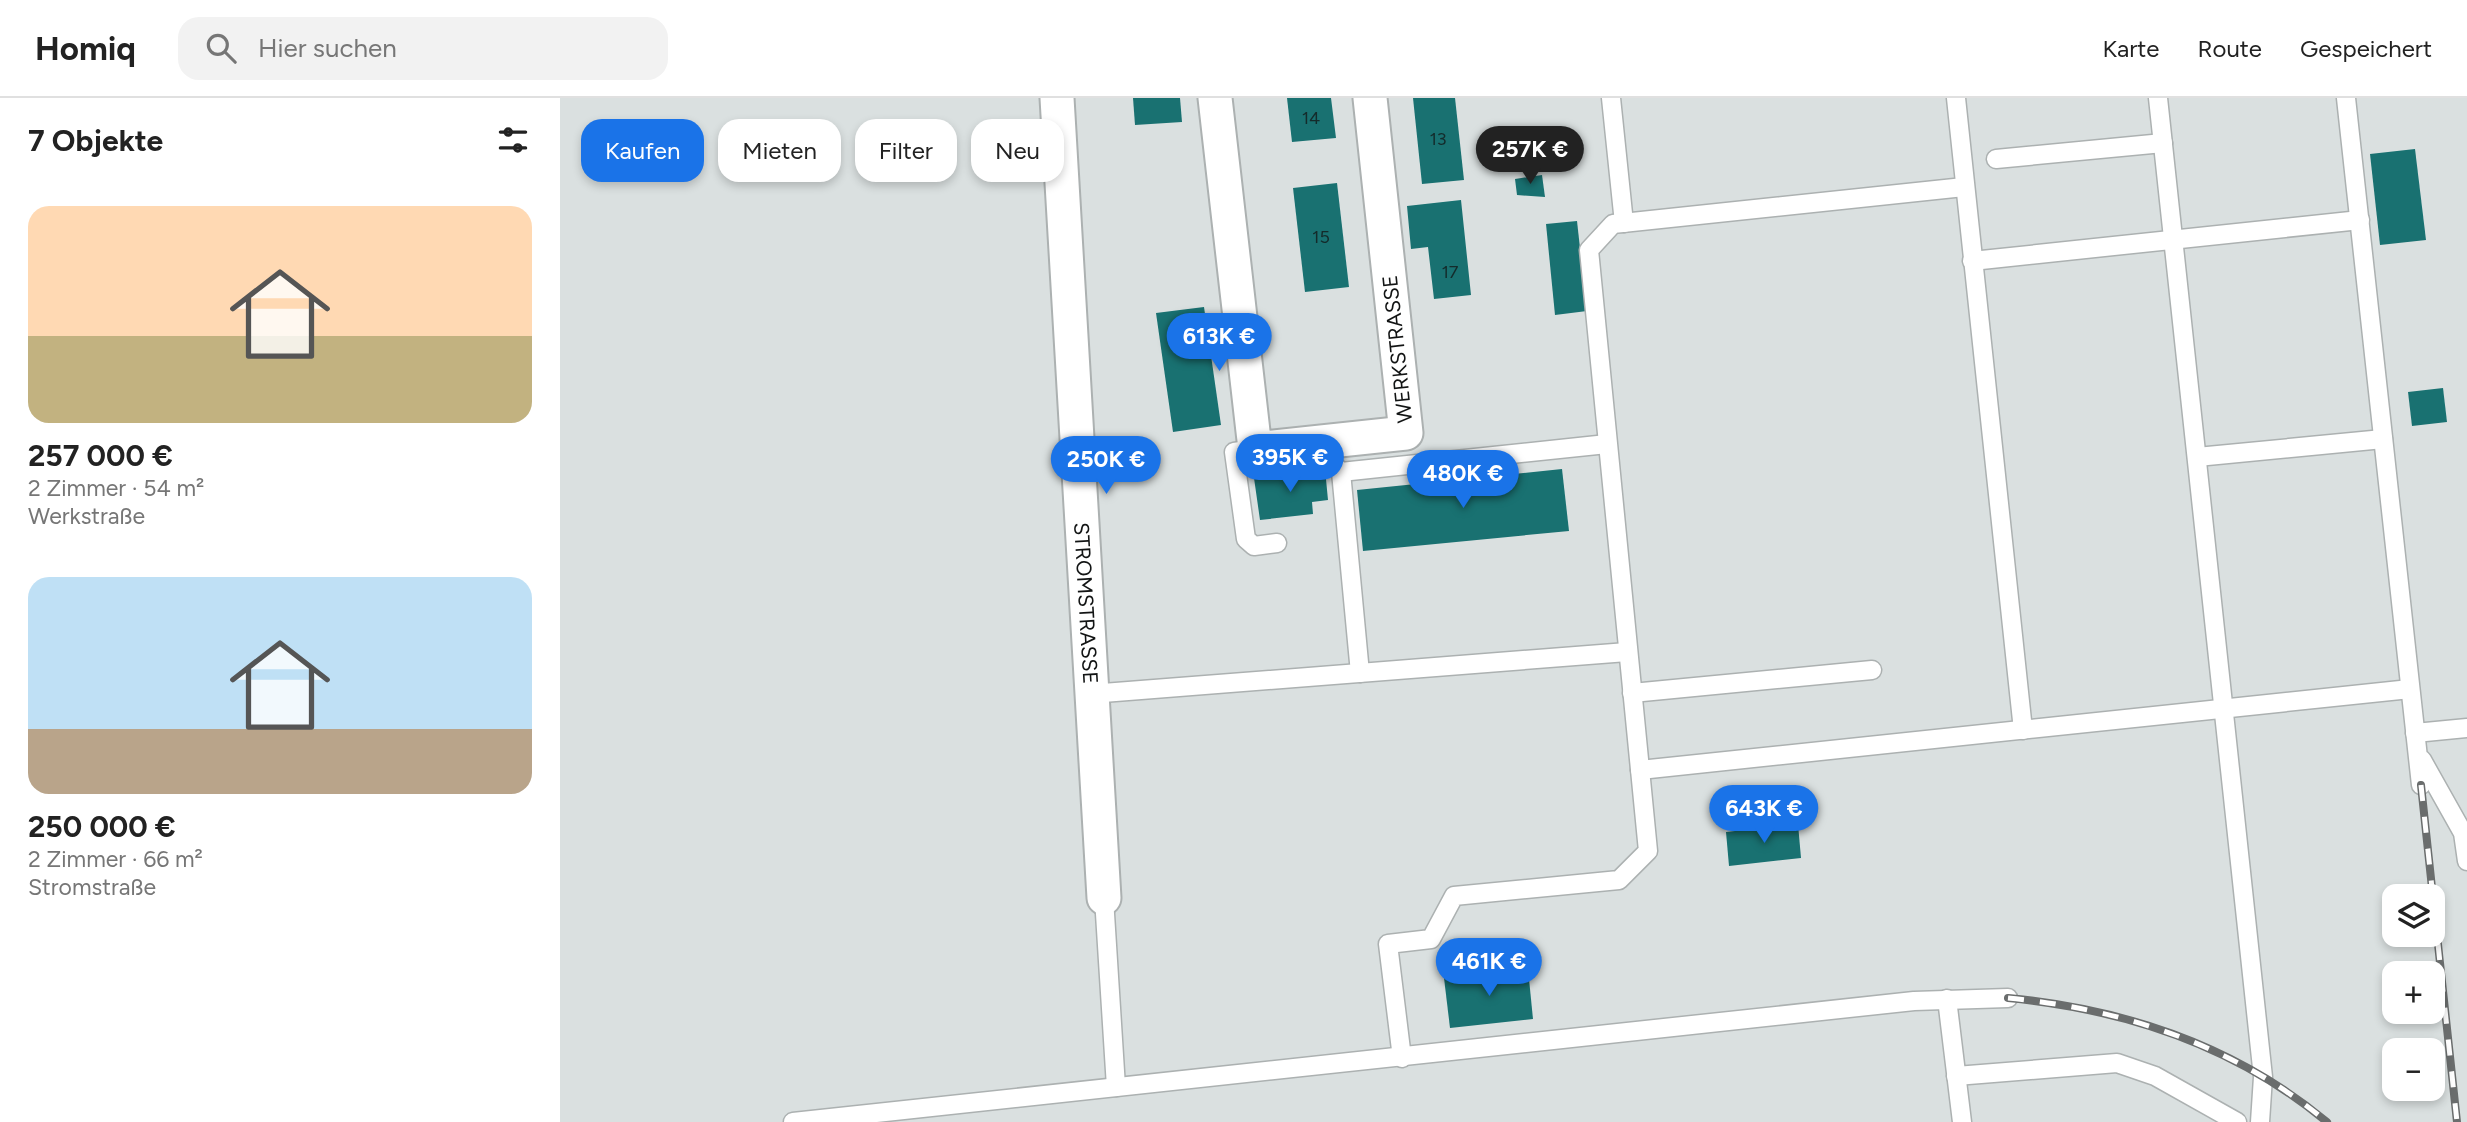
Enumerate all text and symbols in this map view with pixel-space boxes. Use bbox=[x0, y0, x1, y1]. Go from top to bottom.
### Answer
search box bbox=[178, 17, 668, 80]
text: Homiq bbox=[35, 29, 136, 68]
icon: search bbox=[202, 29, 240, 67]
text: Hier suchen bbox=[258, 32, 397, 64]
text: Karte bbox=[2103, 34, 2159, 63]
text: Route bbox=[2197, 34, 2262, 63]
text: Gespeichert bbox=[2300, 34, 2432, 63]
house number: 14 bbox=[1302, 107, 1320, 129]
chip: Kaufen bbox=[581, 119, 704, 182]
chip: Mieten bbox=[718, 119, 841, 182]
chip: Filter bbox=[855, 119, 957, 182]
chip: Neu bbox=[971, 119, 1064, 182]
icon: filters bbox=[494, 121, 532, 159]
text: 7 Objekte bbox=[28, 122, 163, 159]
pin: 257K € bbox=[1473, 126, 1587, 186]
house number: 13 bbox=[1429, 128, 1447, 150]
text: 257K € bbox=[1492, 135, 1568, 163]
house number: 15 bbox=[1312, 226, 1330, 248]
icon: home bbox=[217, 251, 343, 377]
house number: 17 bbox=[1441, 261, 1459, 283]
street label: WERKSTRASSE bbox=[1377, 274, 1417, 424]
pin: 613K € bbox=[1162, 314, 1276, 373]
text: 613K € bbox=[1183, 322, 1255, 350]
pin: 395K € bbox=[1233, 434, 1347, 494]
pin: 250K € bbox=[1049, 436, 1163, 496]
text: 257 000 € bbox=[28, 437, 173, 474]
text: 395K € bbox=[1252, 443, 1328, 471]
text: 250K € bbox=[1067, 445, 1145, 473]
pin: 480K € bbox=[1406, 450, 1520, 510]
text: 480K € bbox=[1423, 459, 1503, 487]
text: 2 Zimmer · 54 m² bbox=[28, 474, 204, 502]
text: Werkstraße bbox=[28, 502, 145, 530]
street label: STROMSTRASSE bbox=[1069, 522, 1104, 685]
icon: home bbox=[217, 622, 343, 748]
pin: 643K € bbox=[1707, 786, 1821, 845]
text: 643K € bbox=[1725, 794, 1803, 822]
text: 250 000 € bbox=[28, 808, 176, 845]
text: 2 Zimmer · 66 m² bbox=[28, 845, 203, 873]
text: Stromstraße bbox=[28, 873, 156, 901]
map controls bbox=[2382, 884, 2445, 1101]
button: layers bbox=[2382, 884, 2445, 947]
pin: 461K € bbox=[1432, 939, 1546, 998]
text: 461K € bbox=[1452, 947, 1526, 975]
button: + bbox=[2382, 961, 2445, 1024]
button: − bbox=[2382, 1038, 2445, 1101]

